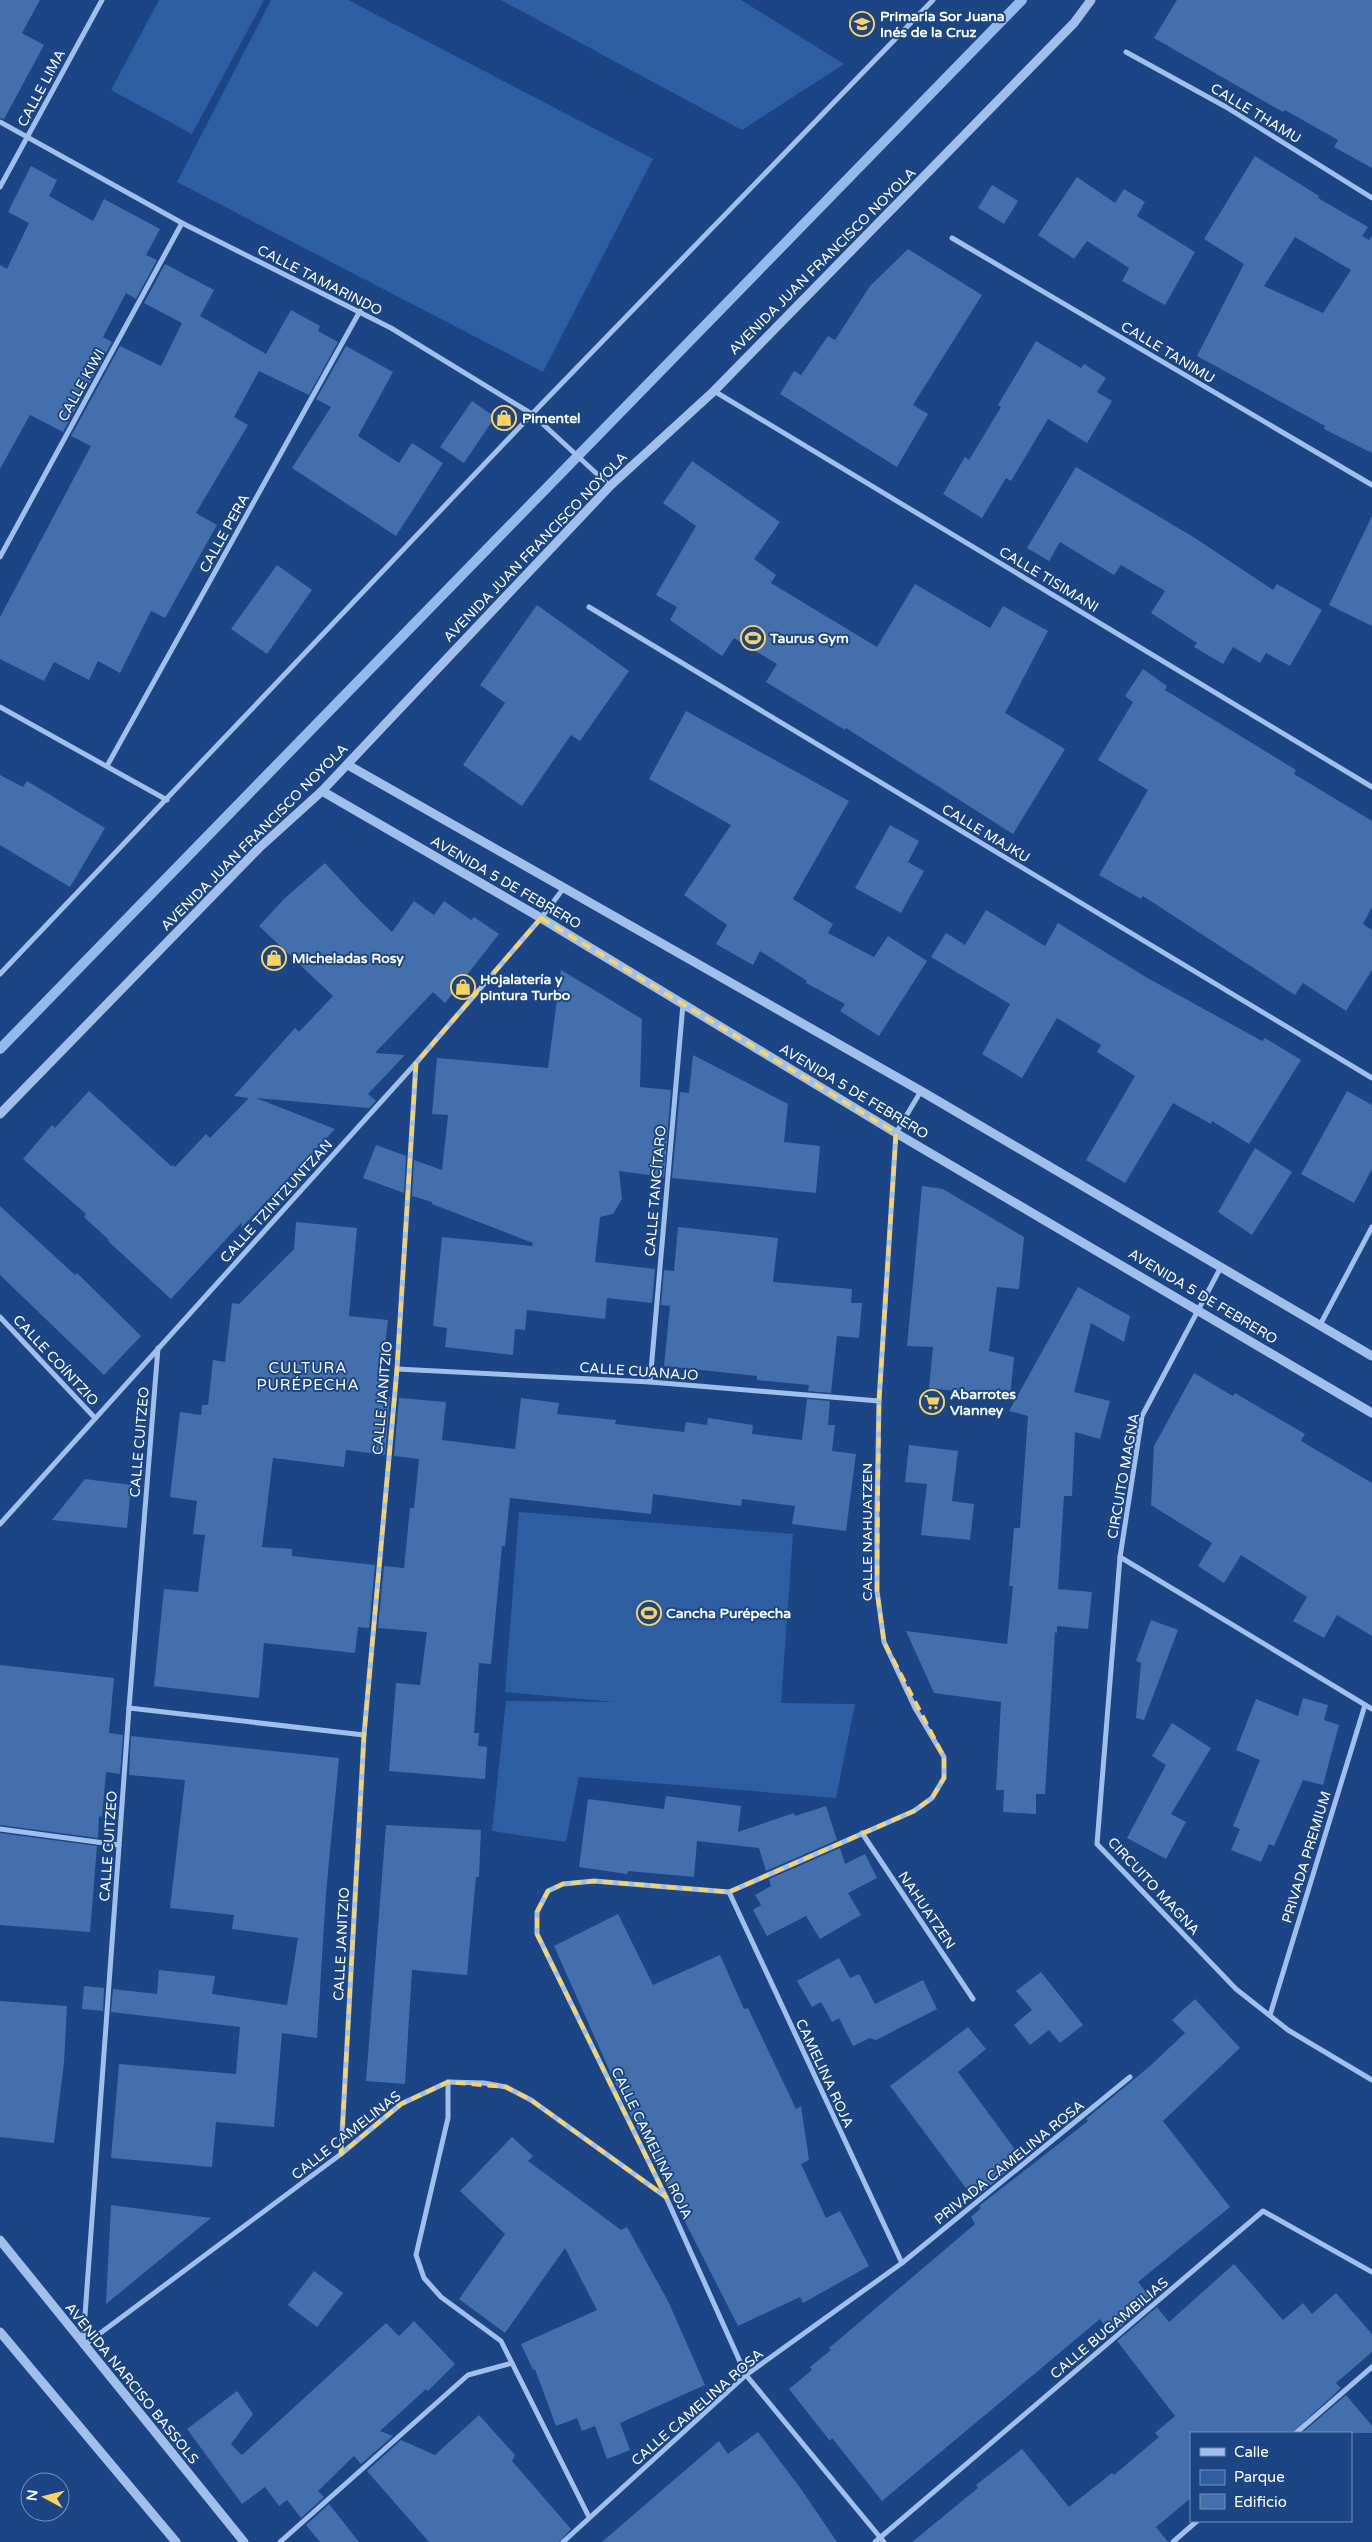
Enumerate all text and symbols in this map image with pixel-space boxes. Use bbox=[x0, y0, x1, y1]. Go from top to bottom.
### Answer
place label: Primaria Sor Juana Inés de la Cruz bbox=[880, 8, 1005, 41]
school or university icon: Primaria Sor Juana Inés de la Cruz bbox=[849, 11, 875, 37]
street label: CALLE LIMA bbox=[14, 47, 69, 130]
street label: CALLE THAMU bbox=[1207, 80, 1304, 147]
street label: AVENIDA JUAN FRANCISCO NOYOLA bbox=[725, 164, 919, 358]
street label: CALLE TAMARINDO bbox=[254, 242, 385, 319]
street label: CALLE TANIMU bbox=[1118, 318, 1218, 387]
street label: CALLE KIWI bbox=[55, 346, 108, 425]
shop icon: Pimentel bbox=[491, 405, 517, 431]
place label: Pimentel bbox=[522, 410, 581, 427]
street label: AVENIDA JUAN FRANCISCO NOYOLA bbox=[440, 449, 631, 646]
street label: CALLE PERA bbox=[196, 491, 253, 576]
street label: CALLE TISIMANI bbox=[996, 543, 1102, 616]
sports icon: Taurus Gym bbox=[740, 625, 766, 651]
place label: Taurus Gym bbox=[769, 630, 849, 647]
street label: AVENIDA JUAN FRANCISCO NOYOLA bbox=[157, 740, 351, 934]
street label: CALLE MAJKU bbox=[939, 801, 1033, 866]
street label: AVENIDA 5 DE FEBRERO bbox=[427, 832, 584, 933]
shop icon: Micheladas Rosy bbox=[261, 945, 287, 971]
place label: Micheladas Rosy bbox=[292, 950, 404, 967]
place label: Hojalatería y pintura Turbo bbox=[480, 971, 571, 1004]
shop icon: Hojalatería y pintura Turbo bbox=[450, 974, 476, 1000]
street label: AVENIDA 5 DE FEBRERO bbox=[776, 1040, 931, 1143]
street label: CALLE TANCÍTARO bbox=[641, 1125, 670, 1257]
street label: CALLE TZINTZUNTZAN bbox=[217, 1136, 336, 1266]
street label: AVENIDA 5 DE FEBRERO bbox=[1125, 1245, 1280, 1348]
street label: CALLE COÍNTZIO bbox=[9, 1311, 102, 1409]
street label: CALLE JANITZIO bbox=[369, 1341, 396, 1456]
district label: CULTURA PURÉPECHA bbox=[256, 1359, 360, 1394]
street label: CALLE CUANAJO bbox=[579, 1359, 699, 1384]
street label: CALLE CUITZEO bbox=[126, 1386, 153, 1498]
place label: Abarrotes Vianney bbox=[950, 1386, 1016, 1419]
supermarket icon: Abarrotes Vianney bbox=[919, 1389, 945, 1415]
street label: CIRCUITO MAGNA bbox=[1104, 1412, 1143, 1540]
street label: CALLE NAHUATZEN bbox=[859, 1463, 876, 1601]
sports icon: Cancha Purépecha bbox=[636, 1600, 662, 1626]
place label: Cancha Purépecha bbox=[666, 1605, 791, 1622]
street label: PRIVADA PREMIUM bbox=[1278, 1789, 1335, 1925]
street label: CALLE CUITZEO bbox=[96, 1790, 121, 1902]
street label: CIRCUITO MAGNA bbox=[1104, 1834, 1203, 1939]
street label: NAHUATZEN bbox=[894, 1868, 959, 1952]
street label: CALLE JANITZIO bbox=[330, 1887, 353, 2001]
street label: CAMELINA ROJA bbox=[792, 2016, 857, 2130]
street label: CALLE CAMELINA ROJA bbox=[607, 2064, 696, 2222]
street label: CALLE CAMELINAS bbox=[288, 2087, 405, 2183]
street label: PRIVADA CAMELINA ROSA bbox=[931, 2097, 1088, 2228]
street label: CALLE BUGAMBILIAS bbox=[1047, 2274, 1172, 2383]
street label: AVENIDA NARCISO BASSOLS bbox=[61, 2299, 202, 2468]
street label: CALLE CAMELINA ROSA bbox=[628, 2345, 767, 2469]
legend bbox=[1190, 2432, 1352, 2522]
text: Calle bbox=[1234, 2443, 1269, 2461]
text: Parque bbox=[1234, 2468, 1285, 2486]
north arrow bbox=[20, 2472, 70, 2522]
text: N bbox=[23, 2489, 42, 2502]
text: Edificio bbox=[1234, 2493, 1287, 2511]

